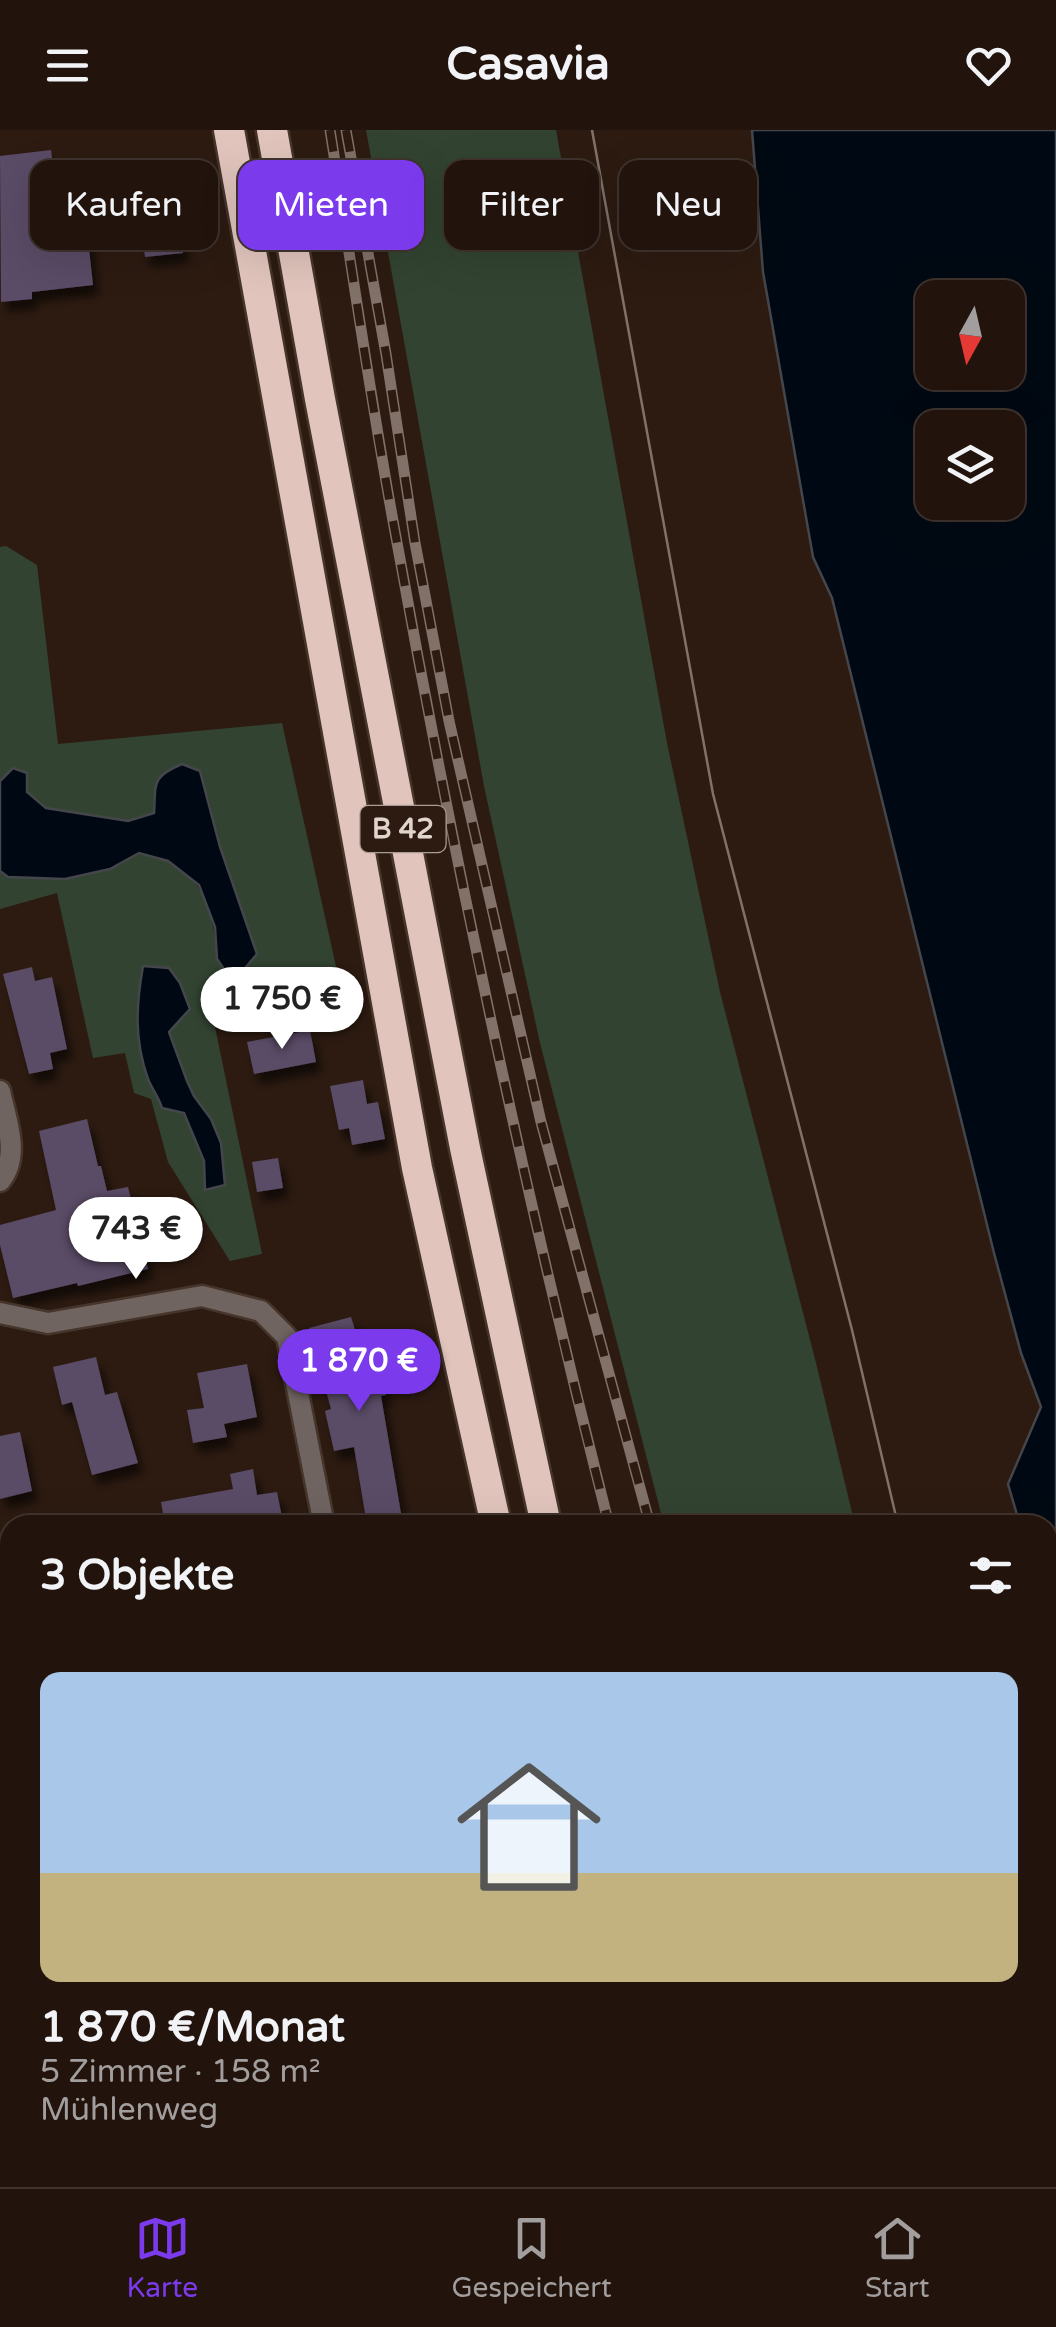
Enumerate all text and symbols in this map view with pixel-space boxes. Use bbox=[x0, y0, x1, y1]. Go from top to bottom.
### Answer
icon: menu bbox=[40, 38, 95, 93]
text: Casavia bbox=[446, 38, 610, 92]
icon: heart bbox=[961, 38, 1016, 93]
chip: Kaufen bbox=[30, 160, 218, 250]
chip: Mieten bbox=[238, 160, 424, 250]
chip: Filter bbox=[444, 160, 599, 250]
chip: Neu bbox=[619, 160, 757, 250]
north arrow bbox=[915, 280, 1025, 390]
map controls bbox=[915, 280, 1025, 520]
button: layers bbox=[915, 410, 1025, 520]
road number: B 42 bbox=[360, 806, 446, 852]
pin: 1 750 € bbox=[190, 967, 374, 1052]
text: 1 750 € bbox=[223, 980, 341, 1018]
pin: 743 € bbox=[66, 1197, 206, 1282]
text: 743 € bbox=[91, 1210, 181, 1248]
pin: 1 870 € bbox=[267, 1329, 451, 1414]
text: 1 870 € bbox=[300, 1342, 418, 1380]
icon: filters bbox=[963, 1548, 1018, 1603]
text: 3 Objekte bbox=[40, 1550, 234, 1601]
icon: home bbox=[439, 1737, 619, 1917]
text: 1 870 €/Monat bbox=[40, 2002, 345, 2053]
text: 5 Zimmer · 158 m² bbox=[40, 2053, 321, 2091]
text: Mühlenweg bbox=[40, 2091, 218, 2129]
tab: Karte bbox=[127, 2211, 198, 2305]
tab: Gespeichert bbox=[451, 2211, 612, 2305]
tab: Start bbox=[865, 2211, 929, 2305]

